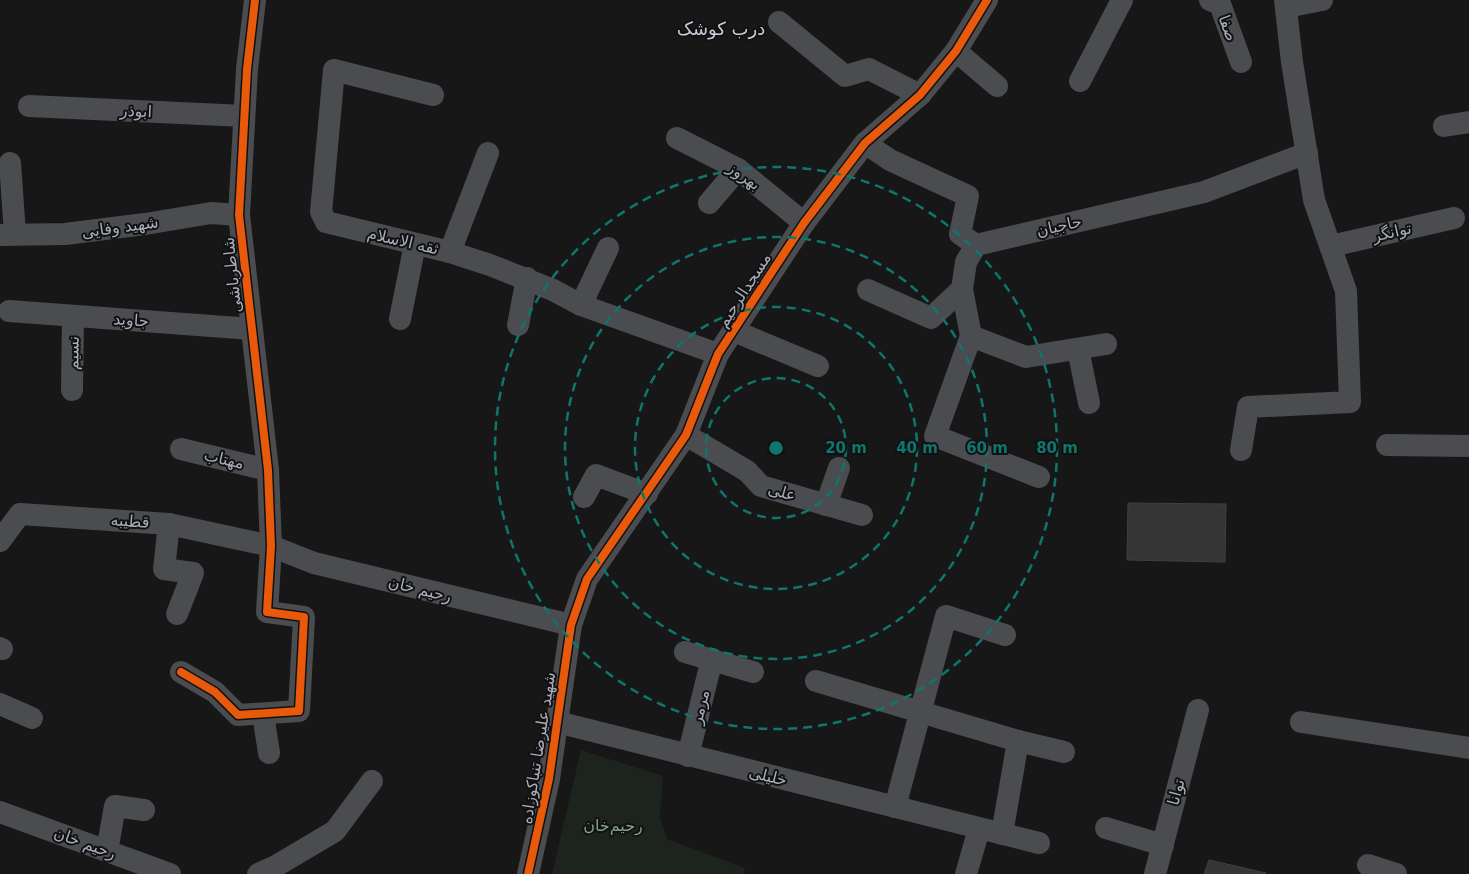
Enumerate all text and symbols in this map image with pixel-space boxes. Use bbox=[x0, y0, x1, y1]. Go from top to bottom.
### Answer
street label: صفا bbox=[1215, 12, 1241, 44]
district label: درب کوشک bbox=[677, 18, 765, 40]
street label: ابوذر bbox=[118, 101, 152, 122]
street label: بهروز bbox=[722, 157, 764, 195]
street label: شهید وفایی bbox=[80, 212, 160, 243]
street label: حاجیان bbox=[1034, 212, 1084, 240]
street label: توانگر bbox=[1370, 218, 1413, 247]
street label: ثقه الاسلام bbox=[365, 224, 441, 258]
street label: شاطرباشی bbox=[219, 236, 246, 314]
street label: مسجدالرحیم bbox=[713, 249, 776, 331]
street label: جاوید bbox=[113, 309, 149, 332]
street label: نسیم bbox=[63, 336, 83, 370]
centre of rings bbox=[767, 439, 785, 457]
text: 20 m bbox=[825, 439, 867, 457]
text: 40 m bbox=[896, 439, 938, 457]
text: 60 m bbox=[966, 439, 1008, 457]
text: 80 m bbox=[1036, 439, 1078, 457]
street label: مهتاب bbox=[202, 445, 246, 474]
street label: علی bbox=[766, 479, 798, 505]
street label: قطیبه bbox=[110, 510, 150, 532]
street label: رحیم خان bbox=[386, 572, 454, 607]
street label: شهید علیرضا تنباکوزاده bbox=[517, 671, 560, 826]
street label: مرمر bbox=[686, 688, 714, 727]
street label: خلیلی bbox=[747, 762, 789, 790]
street label: توانا bbox=[1163, 777, 1190, 808]
park label: رحیم‌خان bbox=[583, 816, 643, 836]
street label: رحیم خان bbox=[51, 823, 119, 864]

